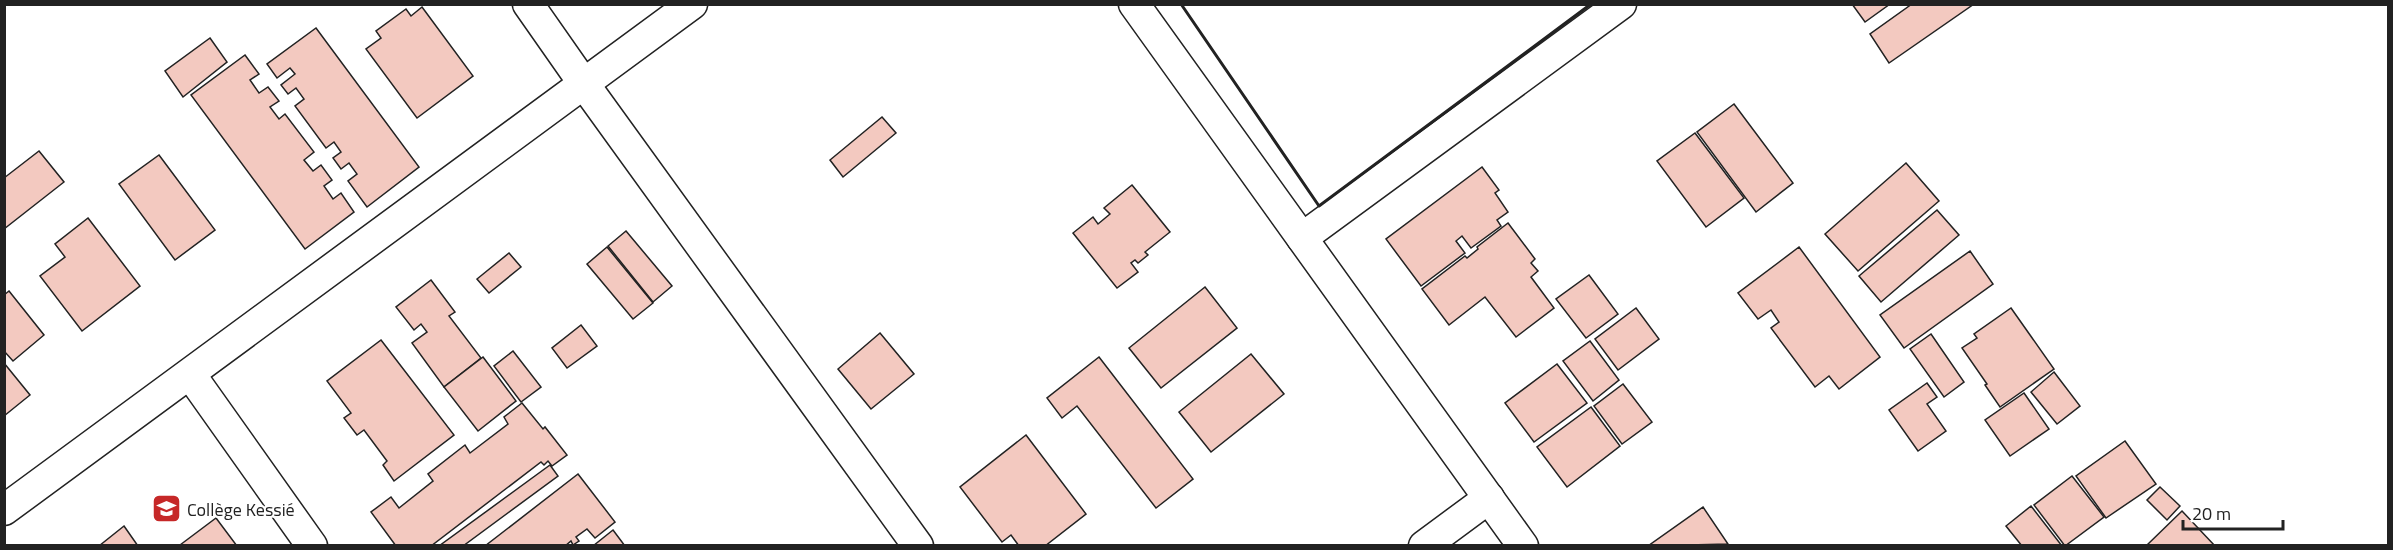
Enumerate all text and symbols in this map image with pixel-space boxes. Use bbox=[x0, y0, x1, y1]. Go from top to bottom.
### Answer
school or university icon: Collège Kessié bbox=[150, 493, 182, 525]
scale bar bbox=[2183, 493, 2284, 531]
place label: Collège Kessié bbox=[187, 496, 295, 523]
text: 20 m bbox=[2192, 500, 2231, 527]

